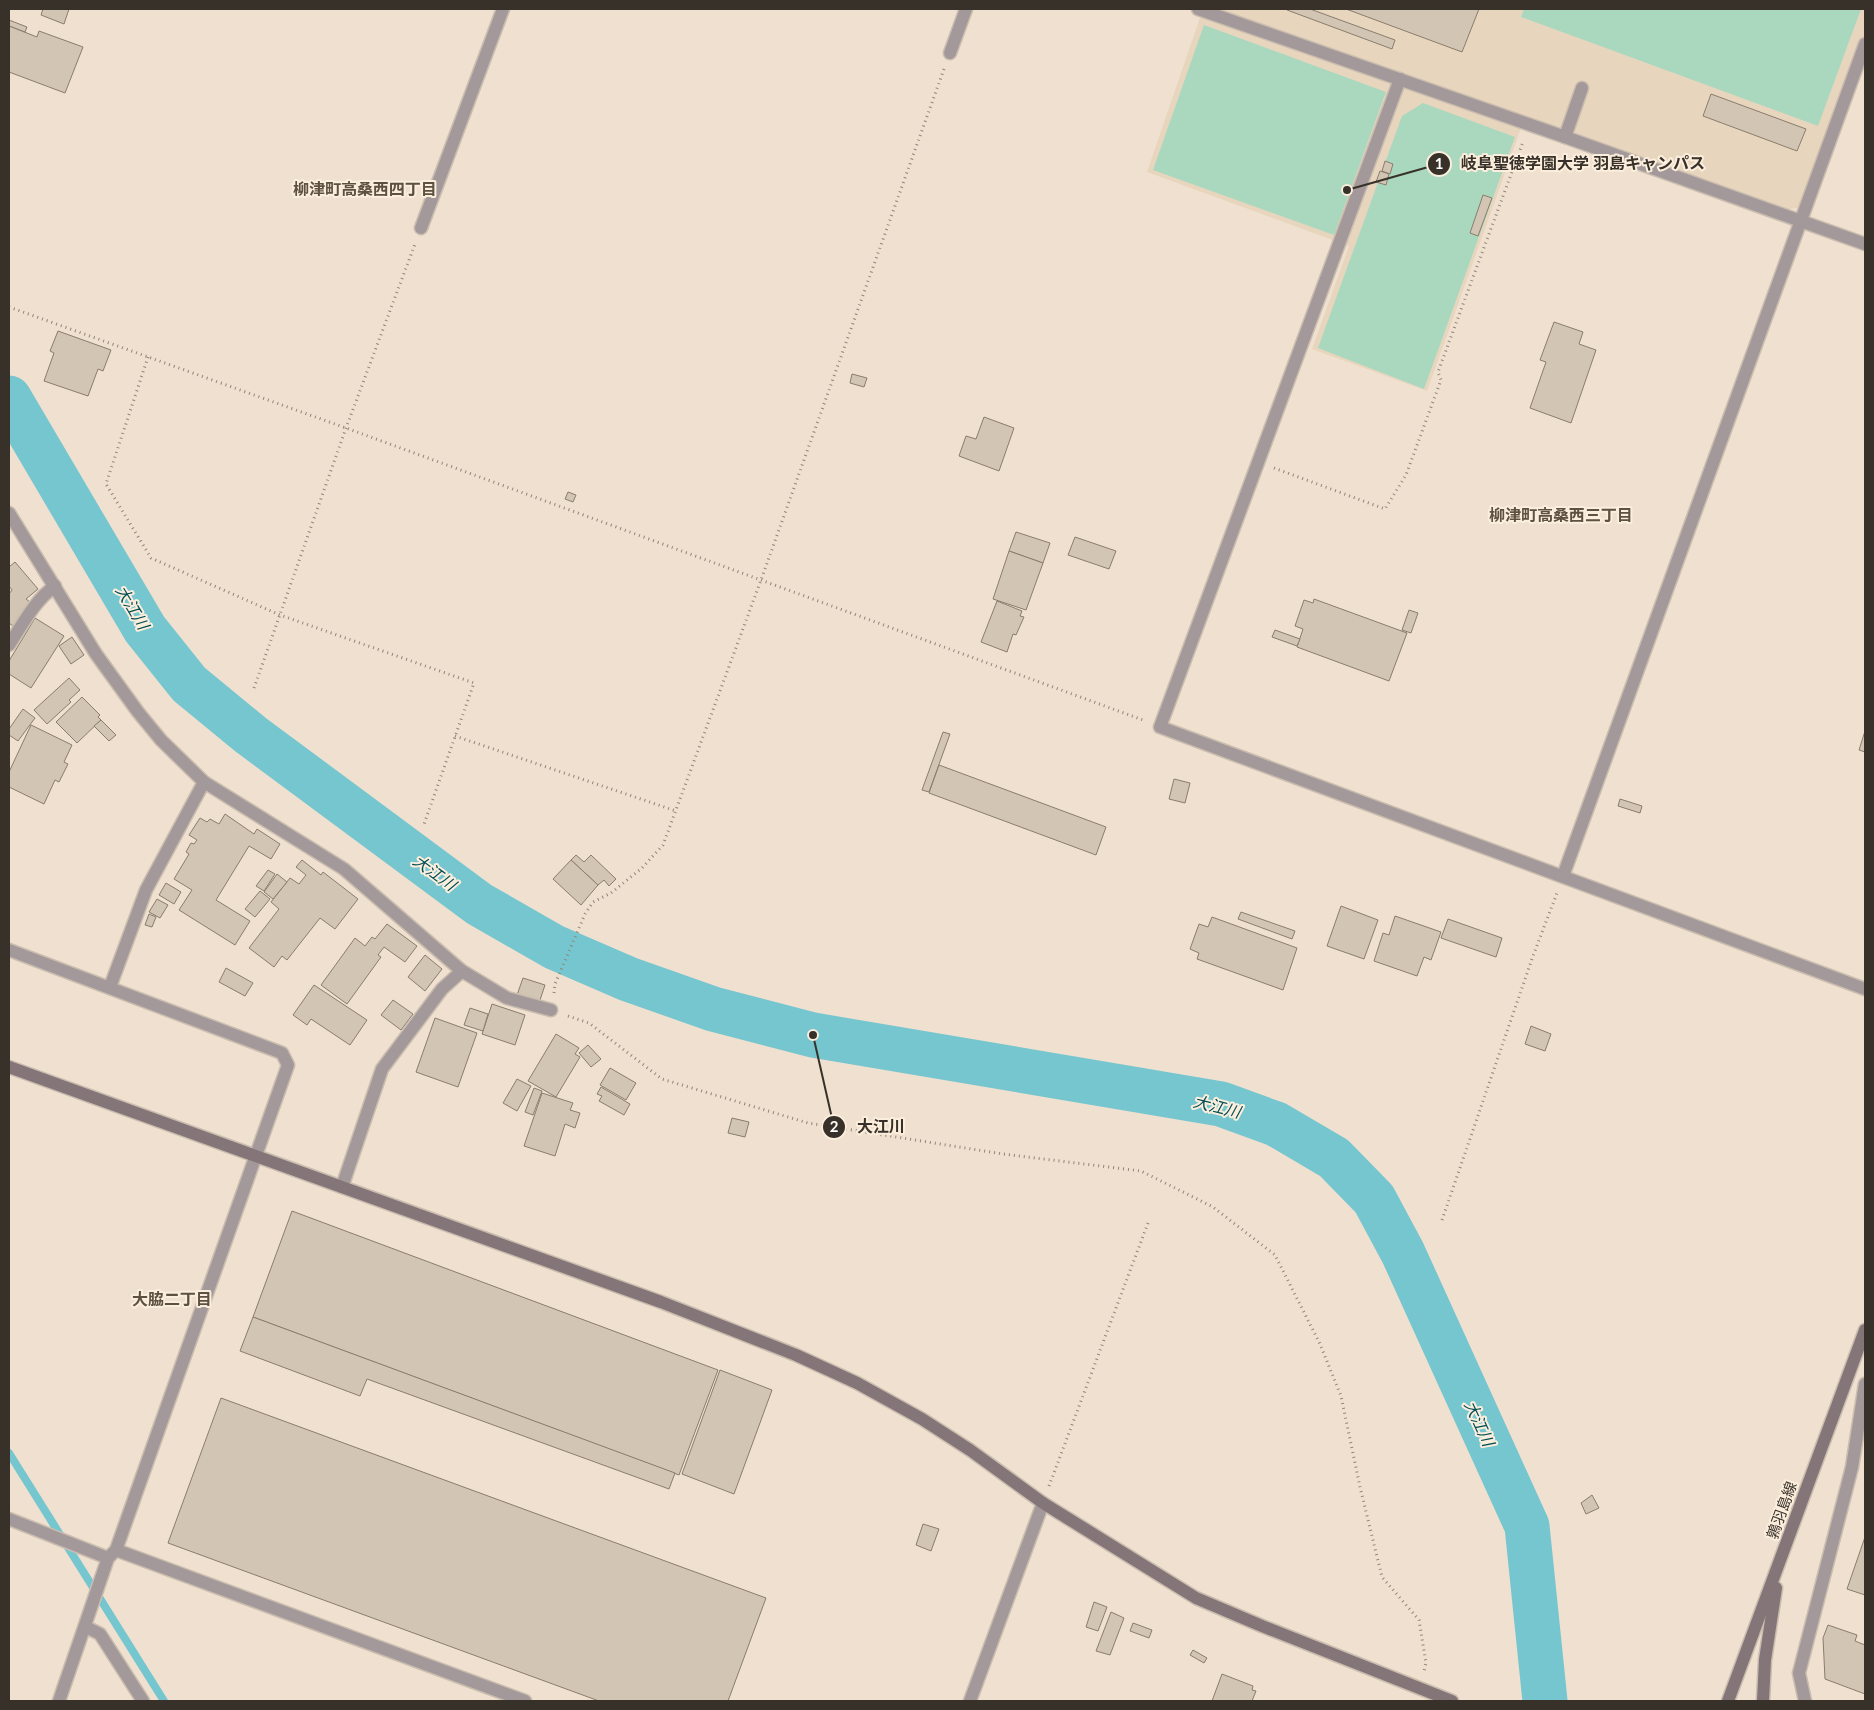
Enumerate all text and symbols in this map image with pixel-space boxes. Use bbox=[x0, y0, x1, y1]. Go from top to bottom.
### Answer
callout: 岐阜聖徳学園大学 羽島キャンパス bbox=[1426, 148, 1715, 179]
text: 岐阜聖徳学園大学 羽島キャンパス bbox=[1461, 153, 1705, 172]
text: 1 bbox=[1435, 154, 1443, 172]
district label: 柳津町高桑西四丁目 bbox=[293, 179, 437, 198]
district label: 柳津町高桑西三丁目 bbox=[1489, 505, 1633, 524]
water label: 大江川 bbox=[112, 582, 155, 634]
water label: 大江川 bbox=[410, 850, 462, 895]
water label: 大江川 bbox=[1191, 1091, 1245, 1122]
callout: 大江川 bbox=[822, 1111, 915, 1142]
text: 大江川 bbox=[857, 1116, 905, 1135]
text: 2 bbox=[830, 1117, 839, 1135]
district label: 大脇二丁目 bbox=[132, 1289, 212, 1308]
water label: 大江川 bbox=[1461, 1397, 1500, 1451]
street label: 鶉羽島線 bbox=[1762, 1479, 1800, 1541]

